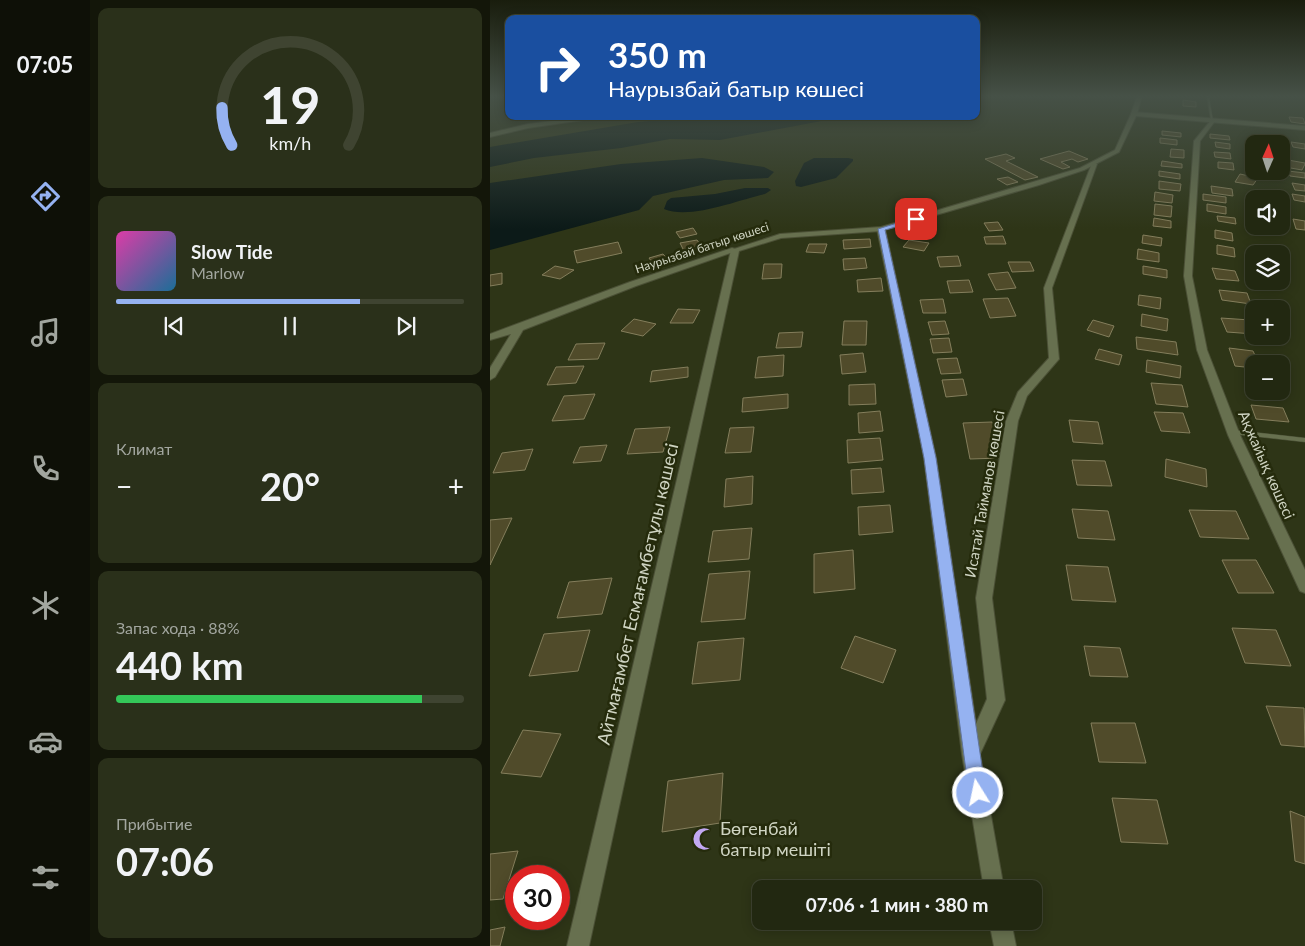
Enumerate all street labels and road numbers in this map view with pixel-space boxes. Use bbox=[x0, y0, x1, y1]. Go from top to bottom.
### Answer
street label: Наурызбай батыр көшесі bbox=[633, 219, 771, 276]
street label: Ақжайық көшесі bbox=[1235, 408, 1299, 522]
street label: Исатай Тайманов көшесі bbox=[960, 409, 1008, 579]
street label: Айтмағамбет Есмағамбетұлы көшесі bbox=[592, 441, 682, 747]

